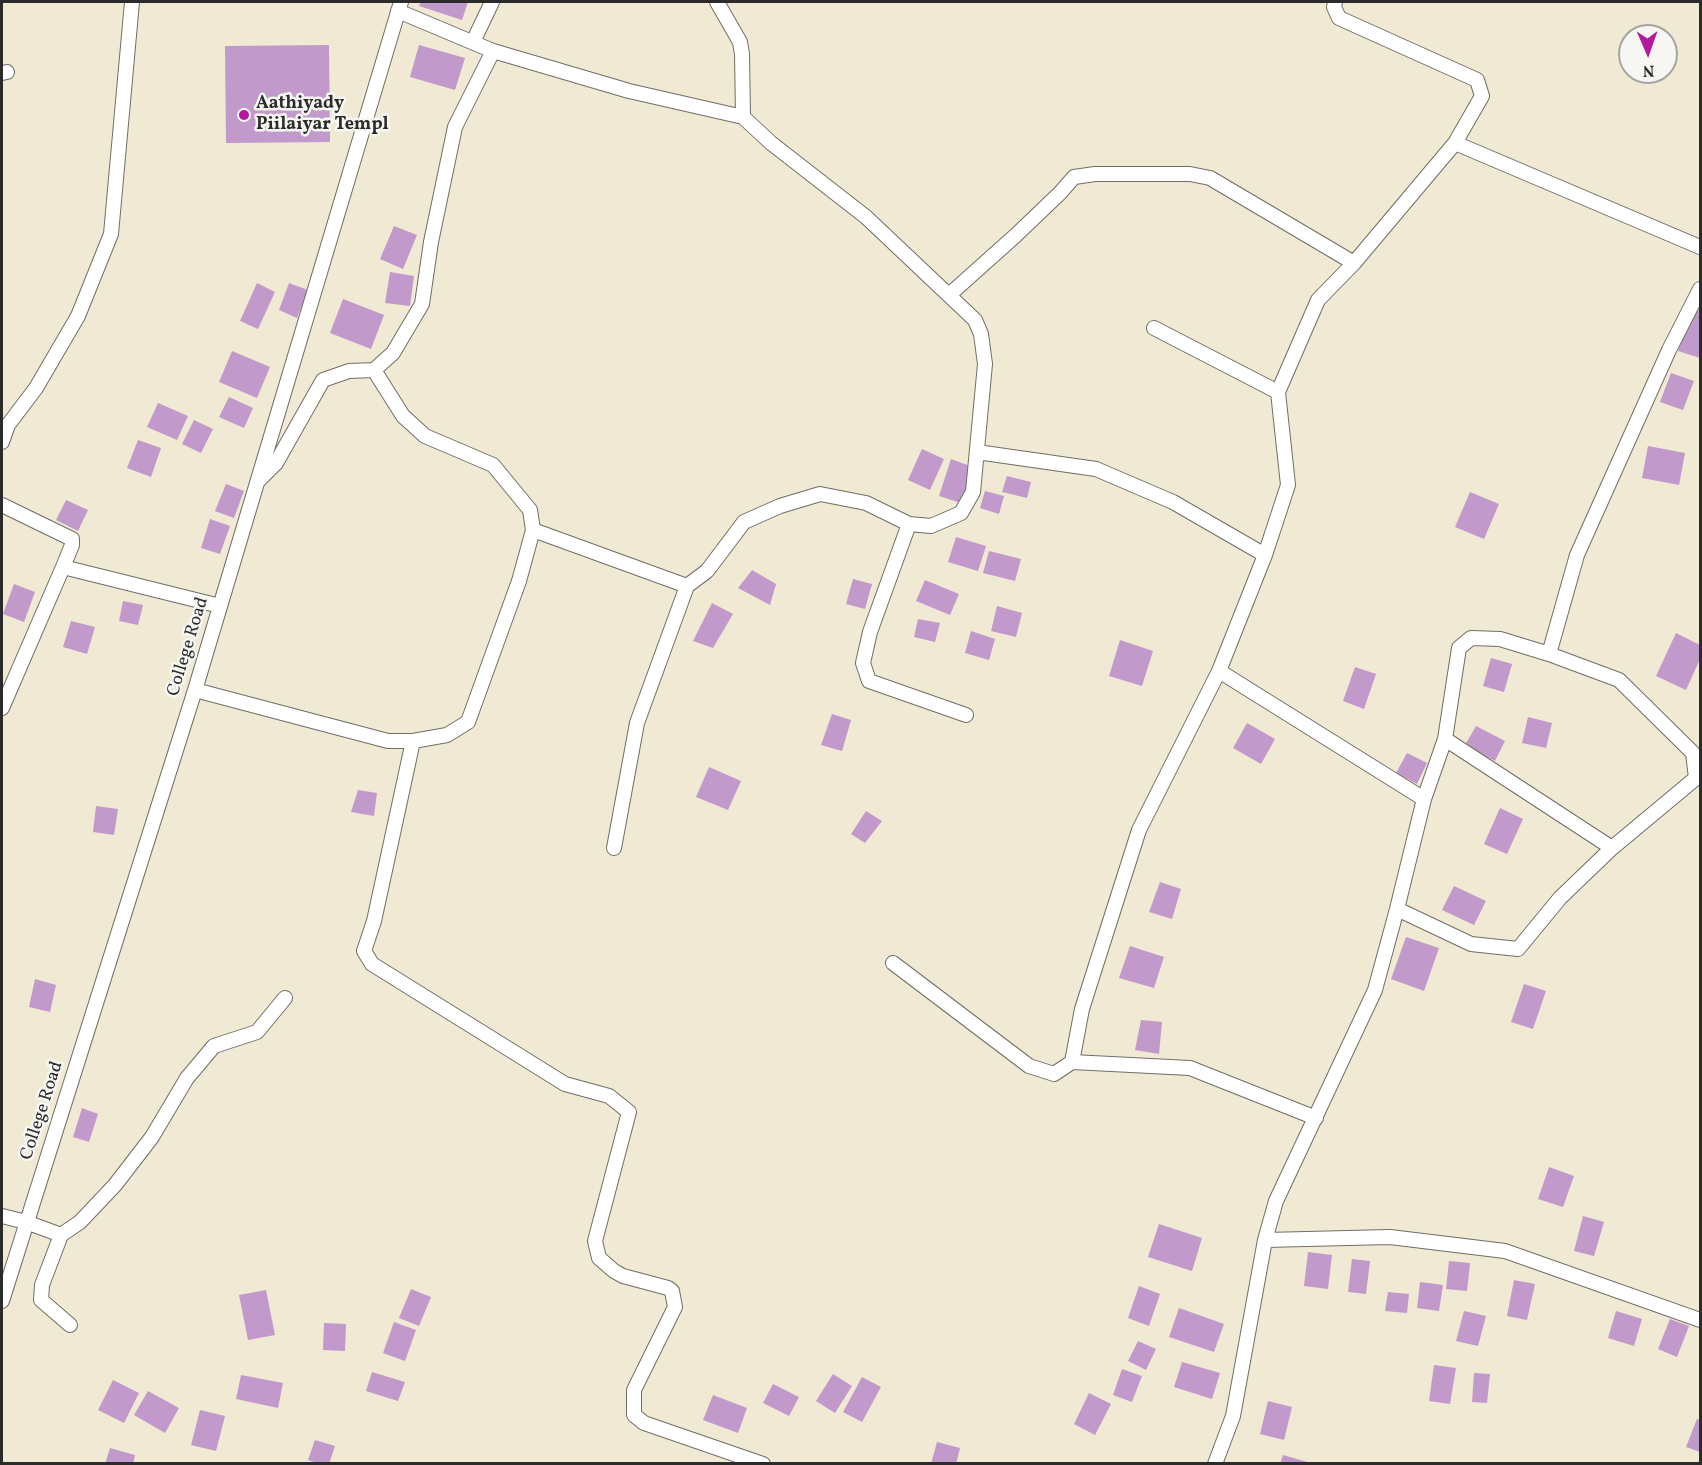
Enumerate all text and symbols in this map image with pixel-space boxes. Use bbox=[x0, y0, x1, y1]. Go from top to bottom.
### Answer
north arrow bbox=[1618, 24, 1678, 84]
text: N bbox=[1642, 59, 1655, 81]
place label: Aathiyady Piilaiyar Templ bbox=[256, 94, 389, 136]
marker: Aathiyady Piilaiyar Templ bbox=[237, 108, 251, 122]
street label: College Road bbox=[164, 595, 214, 699]
street label: College Road bbox=[17, 1059, 69, 1163]

